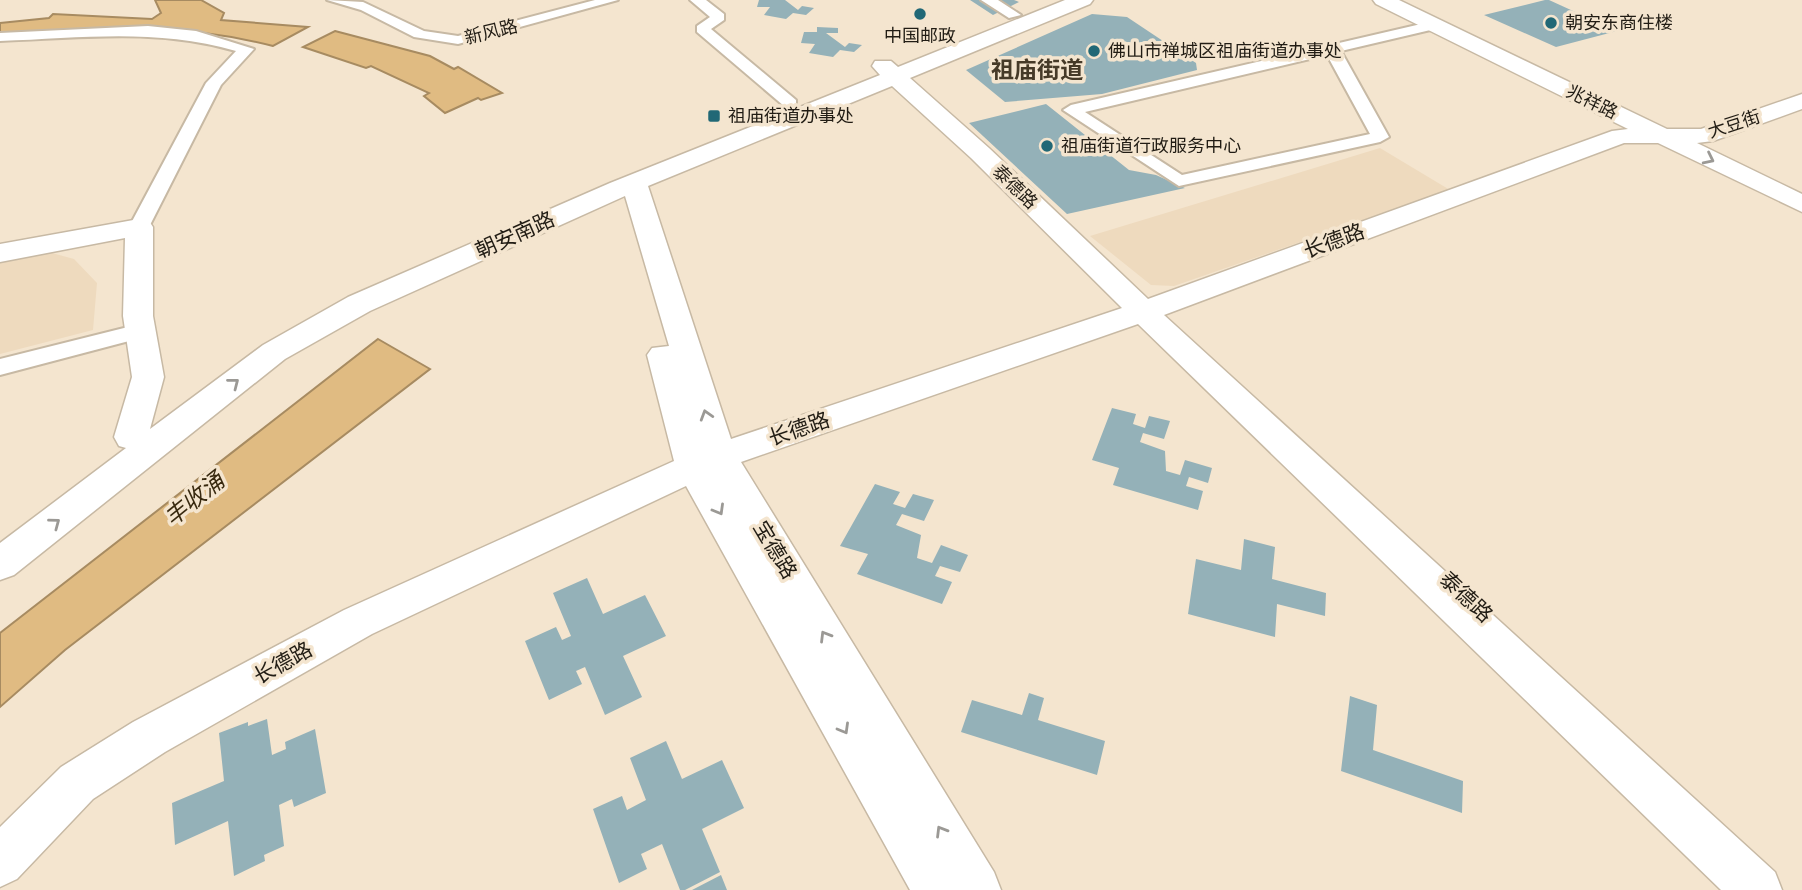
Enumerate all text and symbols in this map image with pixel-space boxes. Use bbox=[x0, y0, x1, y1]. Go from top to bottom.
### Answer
marker: 中国邮政 bbox=[912, 6, 928, 22]
place label: 朝安东商住楼 bbox=[1565, 12, 1673, 34]
street label: 新风路 bbox=[462, 15, 520, 49]
marker: 朝安东商住楼 bbox=[1543, 15, 1559, 31]
place label: 中国邮政 bbox=[884, 25, 956, 47]
place label: 佛山市禅城区祖庙街道办事处 bbox=[1108, 40, 1342, 62]
marker: 佛山市禅城区祖庙街道办事处 bbox=[1086, 43, 1102, 59]
district label: 祖庙街道 bbox=[991, 57, 1083, 84]
street label: 兆祥路 bbox=[1563, 80, 1621, 124]
place label: 祖庙街道办事处 bbox=[728, 105, 854, 127]
street label: 大豆街 bbox=[1705, 105, 1763, 143]
marker: 祖庙街道办事处 bbox=[706, 108, 722, 124]
place label: 祖庙街道行政服务中心 bbox=[1061, 135, 1241, 157]
marker: 祖庙街道行政服务中心 bbox=[1039, 138, 1055, 154]
one-way arrow bbox=[1702, 150, 1714, 164]
street label: 泰德路 bbox=[988, 160, 1042, 214]
street label: 朝安南路 bbox=[472, 207, 558, 263]
street label: 长德路 bbox=[1300, 219, 1368, 263]
one-way arrow bbox=[226, 379, 239, 392]
street label: 长德路 bbox=[765, 407, 833, 451]
one-way arrow bbox=[700, 409, 714, 422]
water label: 丰收涌 bbox=[159, 465, 232, 532]
one-way arrow bbox=[710, 503, 723, 516]
street label: 宝德路 bbox=[748, 517, 802, 583]
one-way arrow bbox=[47, 519, 60, 532]
street label: 泰德路 bbox=[1435, 567, 1497, 627]
one-way arrow bbox=[821, 630, 834, 643]
street label: 长德路 bbox=[250, 637, 316, 689]
one-way arrow bbox=[836, 721, 849, 734]
one-way arrow bbox=[937, 826, 950, 839]

